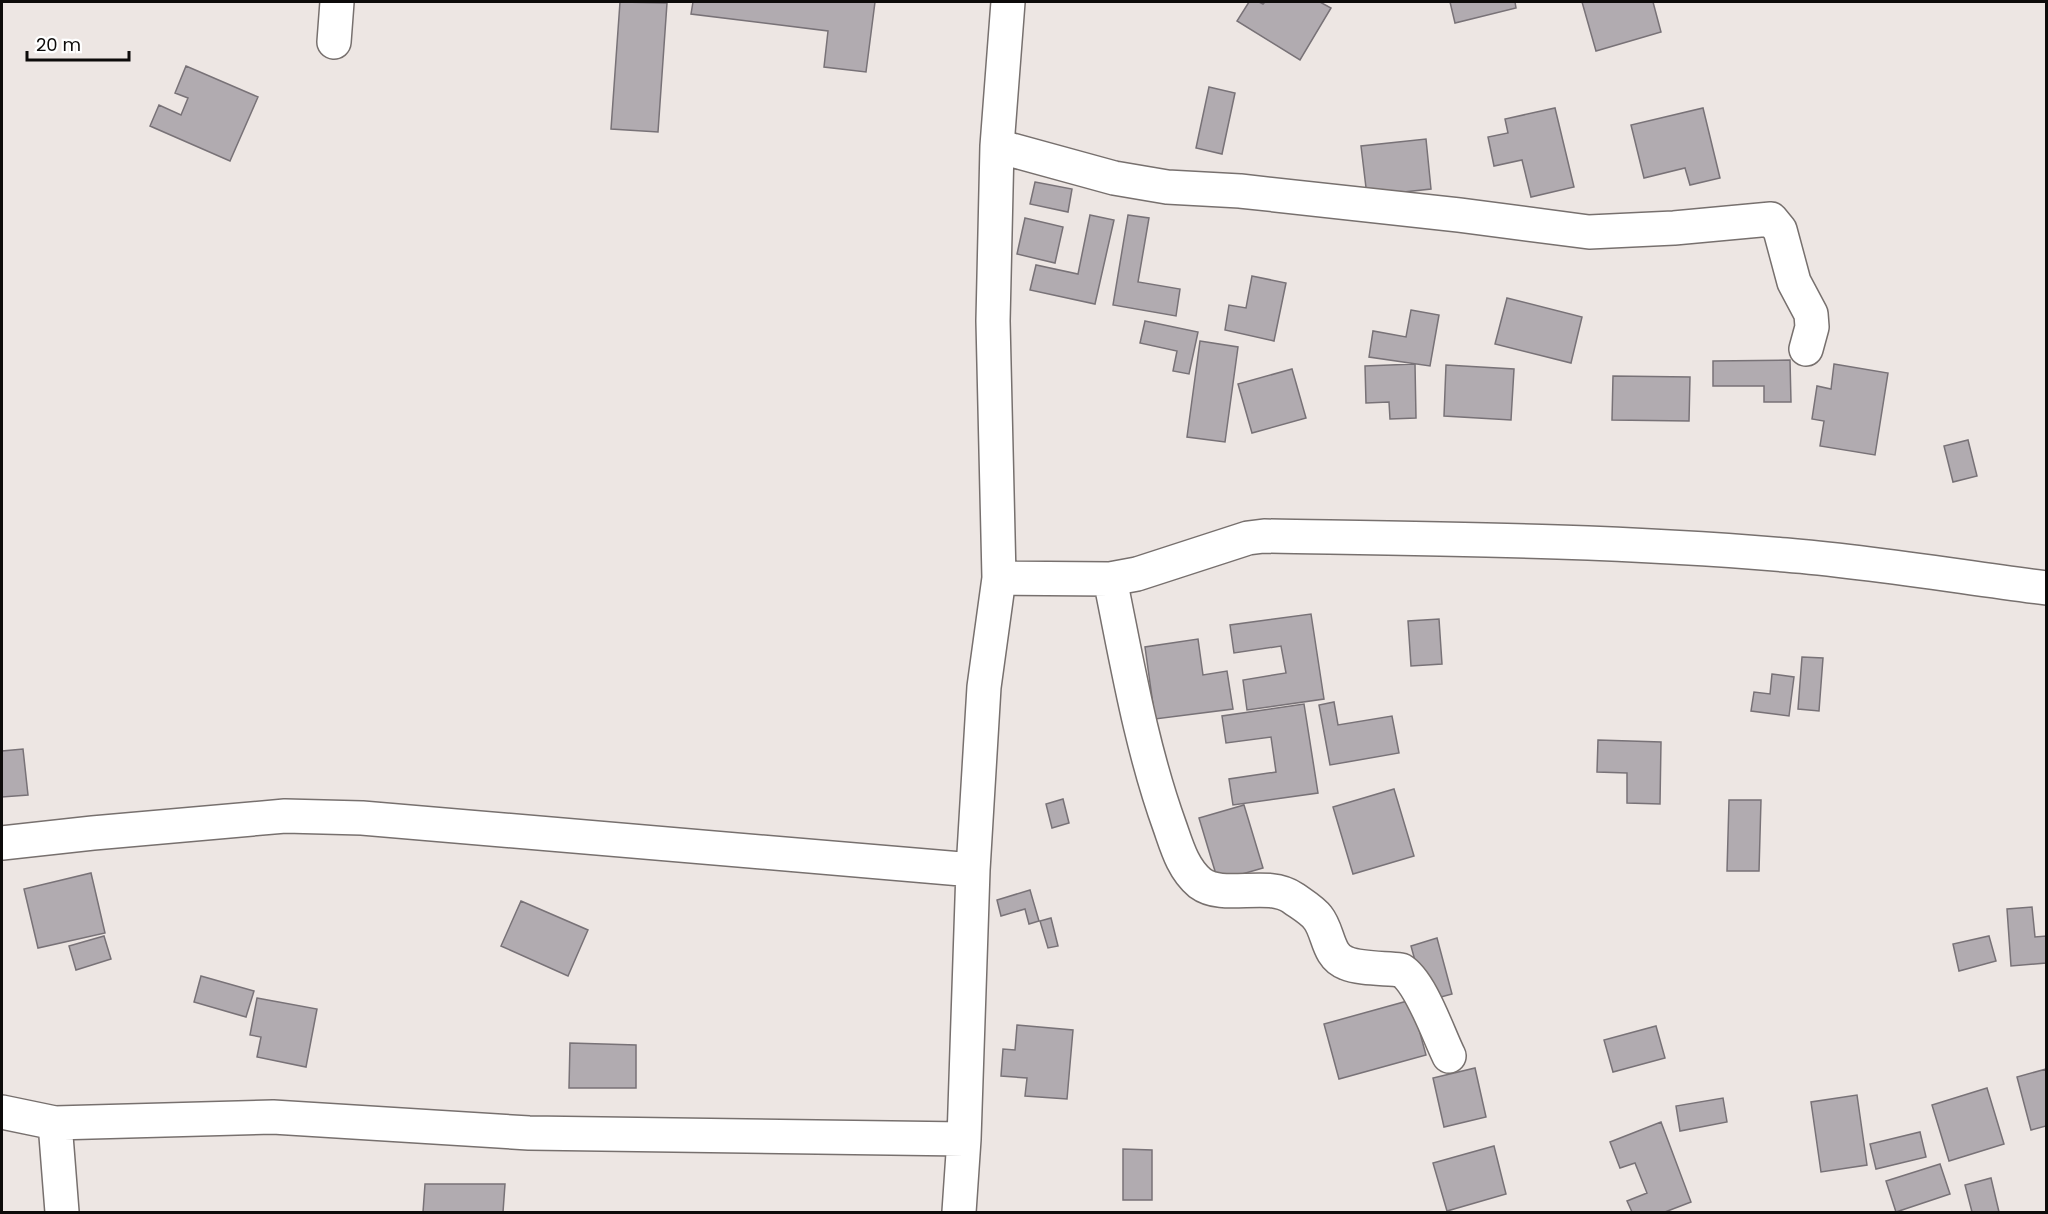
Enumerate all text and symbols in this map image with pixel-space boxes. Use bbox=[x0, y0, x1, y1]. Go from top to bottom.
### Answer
scale bar bbox=[27, 24, 129, 62]
text: 20 m bbox=[36, 32, 81, 57]

